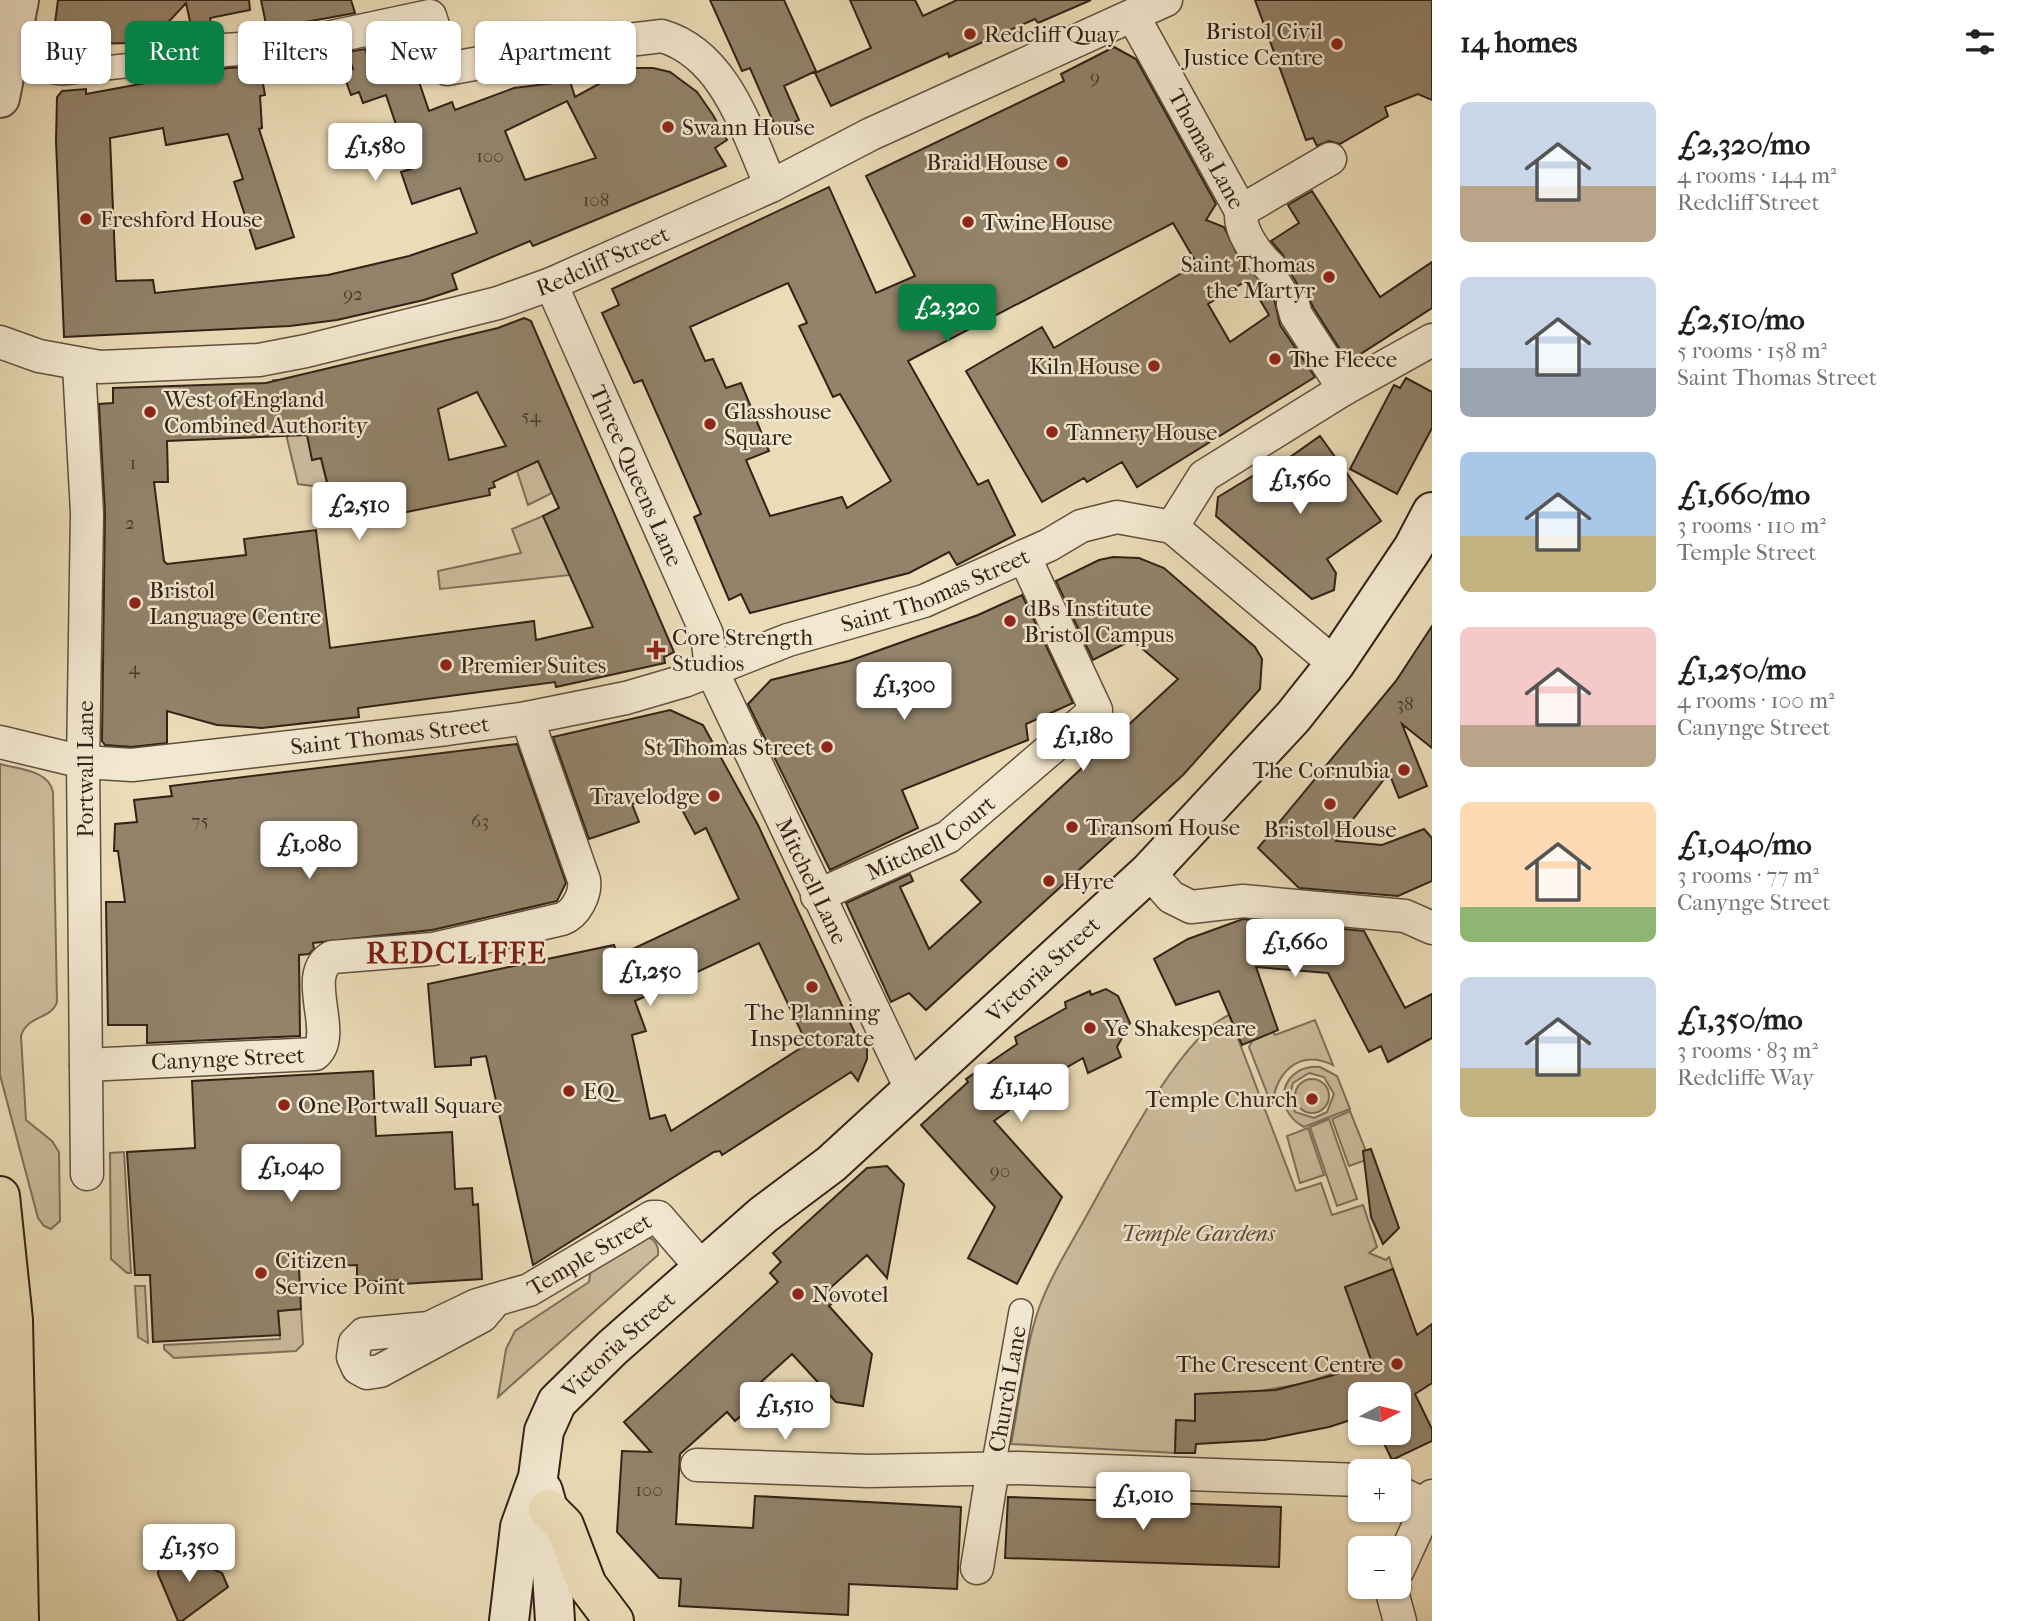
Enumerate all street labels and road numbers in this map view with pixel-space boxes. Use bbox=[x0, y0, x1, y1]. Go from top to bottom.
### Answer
street label: Thomas Lane bbox=[1162, 85, 1250, 214]
street label: Redcliff Street bbox=[532, 220, 673, 302]
street label: Three Queens Lane bbox=[584, 381, 688, 571]
street label: Saint Thomas Street bbox=[838, 543, 1034, 638]
street label: Portwall Lane bbox=[72, 700, 99, 838]
street label: Saint Thomas Street bbox=[289, 710, 491, 761]
street label: Mitchell Court bbox=[862, 790, 1001, 886]
street label: Mitchell Lane bbox=[770, 813, 853, 949]
street label: Victoria Street bbox=[980, 911, 1106, 1029]
street label: Canynge Street bbox=[150, 1042, 305, 1076]
street label: Temple Street bbox=[523, 1207, 656, 1302]
street label: Victoria Street bbox=[556, 1286, 681, 1404]
street label: Church Lane bbox=[983, 1324, 1032, 1454]

